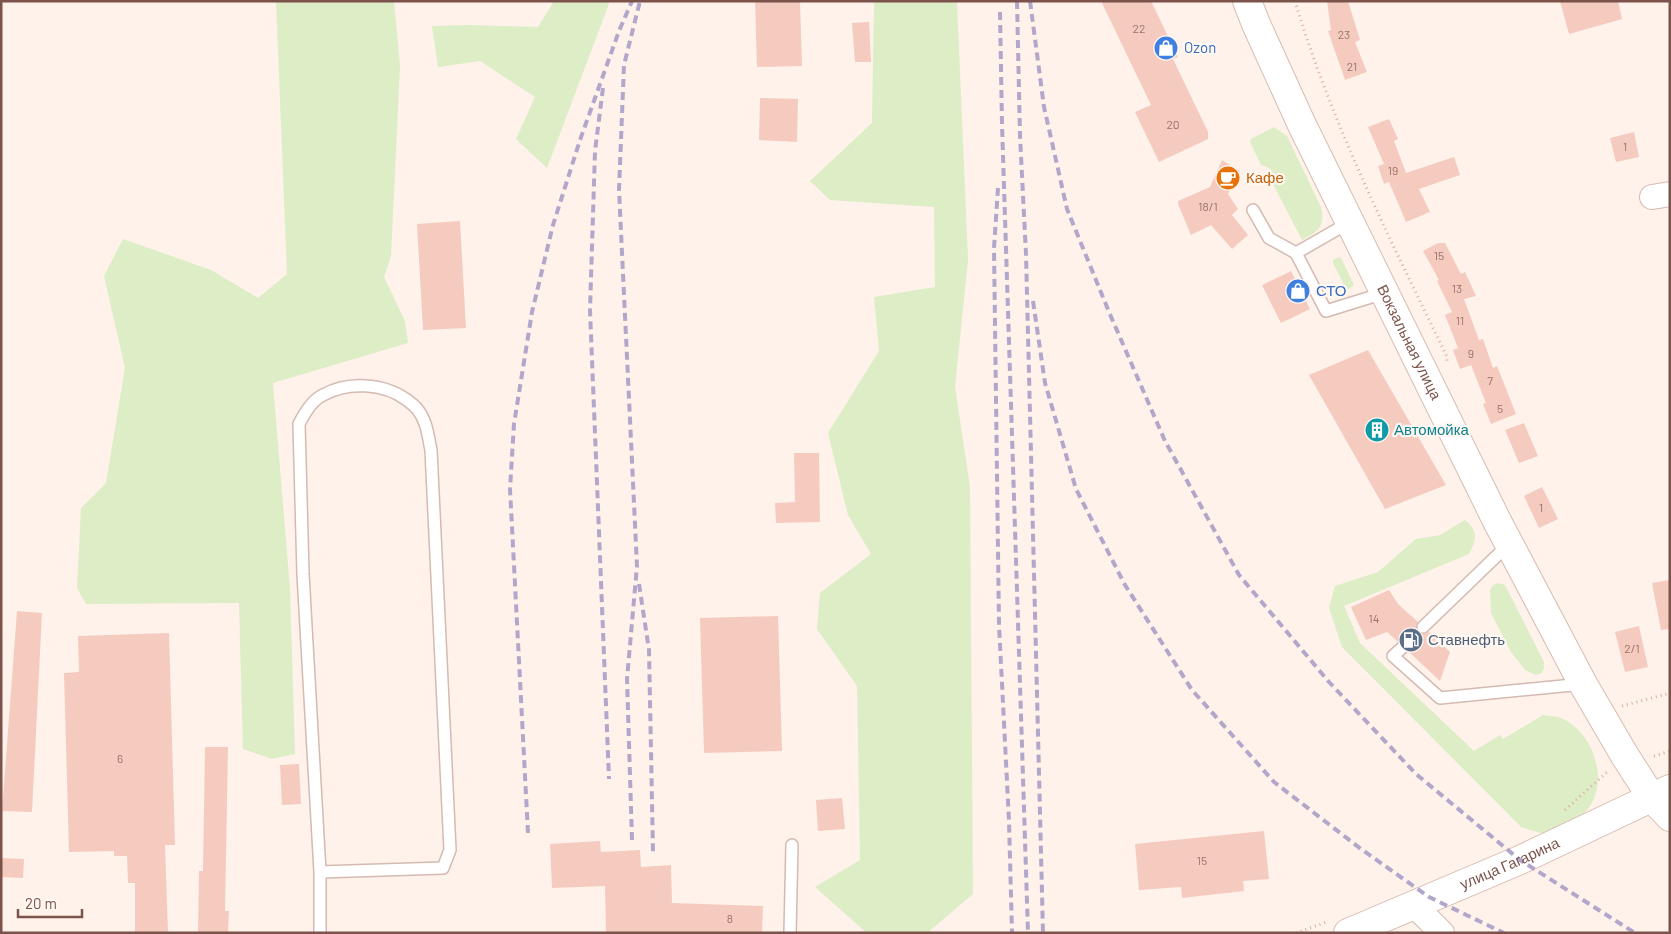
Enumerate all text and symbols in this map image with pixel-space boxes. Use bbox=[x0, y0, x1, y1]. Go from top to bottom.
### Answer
house number: 22 bbox=[1133, 21, 1145, 35]
house number: 23 bbox=[1338, 27, 1350, 41]
shop icon: Ozon bbox=[1153, 35, 1179, 61]
place label: Ozon bbox=[1184, 38, 1216, 56]
house number: 21 bbox=[1347, 59, 1357, 73]
house number: 20 bbox=[1166, 117, 1180, 131]
house number: 1 bbox=[1623, 139, 1627, 153]
house number: 19 bbox=[1388, 163, 1398, 177]
cafe icon: Кафе bbox=[1215, 165, 1241, 191]
place label: Кафе bbox=[1246, 168, 1284, 186]
house number: 18/1 bbox=[1198, 199, 1218, 213]
house number: 15 bbox=[1434, 248, 1444, 262]
shop icon: СТО bbox=[1285, 278, 1311, 304]
place label: СТО bbox=[1316, 281, 1347, 299]
street label: Вокзальная улица bbox=[1374, 281, 1446, 403]
house number: 13 bbox=[1452, 281, 1462, 295]
house number: 11 bbox=[1456, 313, 1464, 327]
house number: 9 bbox=[1468, 346, 1474, 360]
house number: 7 bbox=[1487, 373, 1493, 387]
house number: 5 bbox=[1497, 401, 1503, 415]
building icon: Автомойка bbox=[1364, 417, 1390, 443]
place label: Автомойка bbox=[1394, 420, 1470, 438]
house number: 1 bbox=[1539, 500, 1543, 514]
house number: 14 bbox=[1369, 611, 1379, 625]
fuel station icon: Ставнефть bbox=[1398, 627, 1424, 653]
place label: Ставнефть bbox=[1428, 630, 1505, 648]
house number: 2/1 bbox=[1624, 641, 1640, 655]
house number: 6 bbox=[117, 751, 123, 765]
street label: улица Гагарина bbox=[1457, 832, 1562, 892]
house number: 15 bbox=[1197, 853, 1207, 867]
scale bar bbox=[18, 886, 81, 918]
text: 20 m bbox=[25, 894, 57, 912]
house number: 8 bbox=[727, 911, 733, 925]

